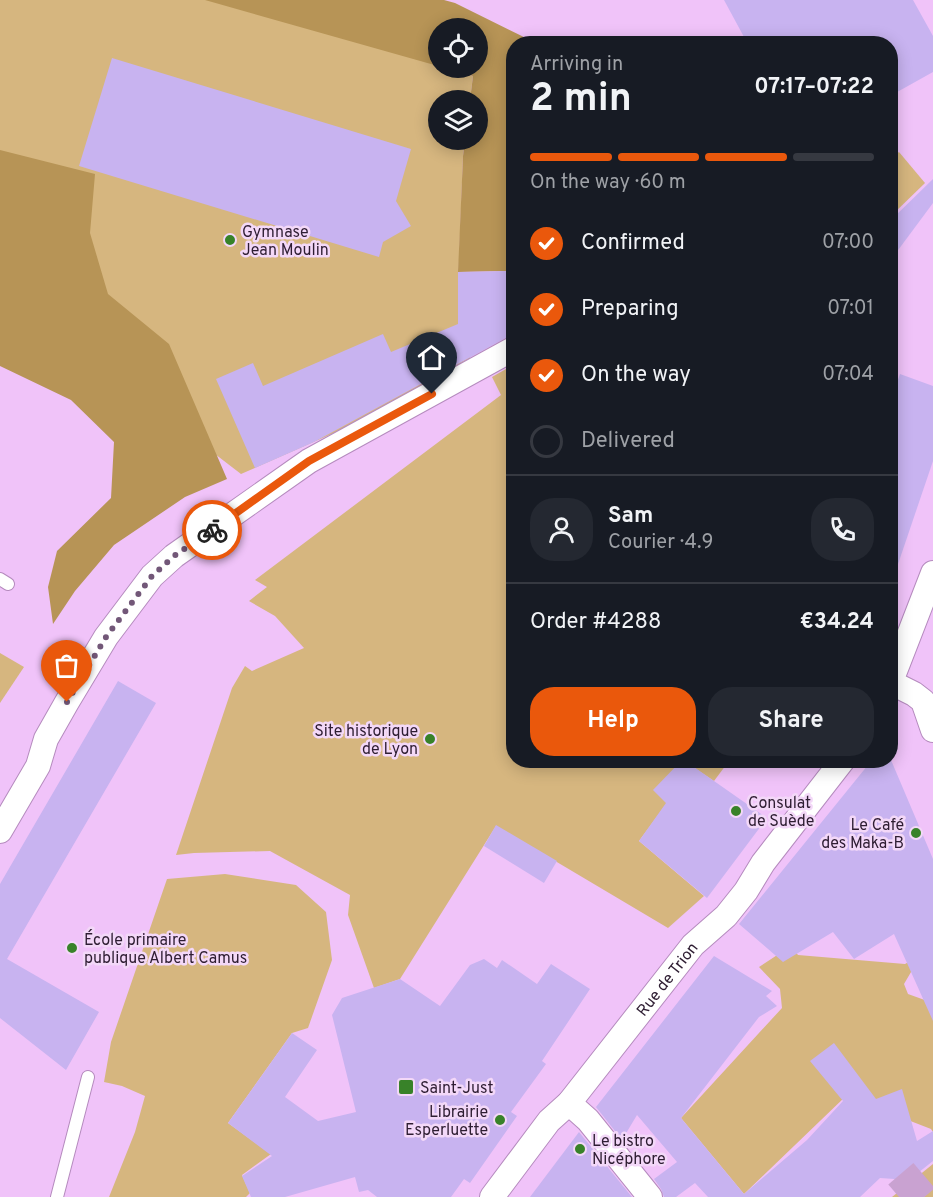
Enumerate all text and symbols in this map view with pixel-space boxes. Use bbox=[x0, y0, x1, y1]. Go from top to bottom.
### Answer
map controls bbox=[428, 18, 488, 150]
button: locate bbox=[428, 18, 488, 78]
text: Arriving in bbox=[530, 52, 623, 78]
text: 07:17–07:22 bbox=[754, 74, 874, 101]
text: 2 min bbox=[530, 76, 632, 125]
button: layers bbox=[428, 90, 488, 150]
text: On the way · 60 m bbox=[530, 170, 686, 196]
place label: Gymnase Jean Moulin bbox=[242, 223, 329, 261]
icon: check bbox=[530, 227, 563, 260]
text: Confirmed bbox=[581, 230, 685, 257]
text: 07:00 bbox=[822, 230, 874, 256]
marker: Gymnase Jean Moulin bbox=[223, 233, 237, 247]
icon: check bbox=[530, 293, 563, 326]
text: Preparing bbox=[581, 296, 679, 323]
text: 07:01 bbox=[827, 296, 874, 322]
pin bbox=[406, 332, 457, 394]
icon: home bbox=[415, 341, 448, 374]
icon: check bbox=[530, 359, 563, 392]
text: On the way bbox=[581, 362, 691, 389]
text: 07:04 bbox=[822, 362, 874, 388]
text: Delivered bbox=[581, 428, 675, 455]
button: person bbox=[530, 498, 593, 561]
button: phone bbox=[811, 498, 874, 561]
courier bbox=[182, 500, 242, 560]
text: Sam bbox=[608, 503, 653, 530]
icon: bike bbox=[196, 514, 229, 547]
text: Courier · 4.9 bbox=[608, 530, 713, 556]
text: Order #4288 bbox=[530, 609, 661, 636]
text: €34.24 bbox=[800, 609, 874, 636]
pin bbox=[41, 640, 92, 702]
icon: bag bbox=[50, 649, 83, 682]
button: Help bbox=[530, 687, 696, 756]
button: Share bbox=[708, 687, 874, 756]
place label: Site historique de Lyon bbox=[314, 722, 418, 760]
marker: Site historique de Lyon bbox=[423, 732, 437, 746]
place label: Consulat de Suède bbox=[748, 794, 814, 832]
marker: Consulat de Suède bbox=[729, 804, 743, 818]
place label: Le Café des Maka-B bbox=[821, 816, 904, 854]
marker: Le Café des Maka-B bbox=[909, 826, 923, 840]
place label: École primaire publique Albert Camus bbox=[84, 929, 247, 969]
street label: Rue de Trion bbox=[633, 939, 703, 1021]
marker: École primaire publique Albert Camus bbox=[65, 941, 79, 955]
marker: Saint-Just bbox=[397, 1078, 415, 1096]
place label: Saint-Just bbox=[420, 1079, 493, 1099]
place label: Librairie Esperluette bbox=[405, 1103, 488, 1141]
marker: Librairie Esperluette bbox=[493, 1113, 507, 1127]
place label: Le bistro Nicéphore bbox=[592, 1132, 666, 1170]
marker: Le bistro Nicéphore bbox=[573, 1142, 587, 1156]

